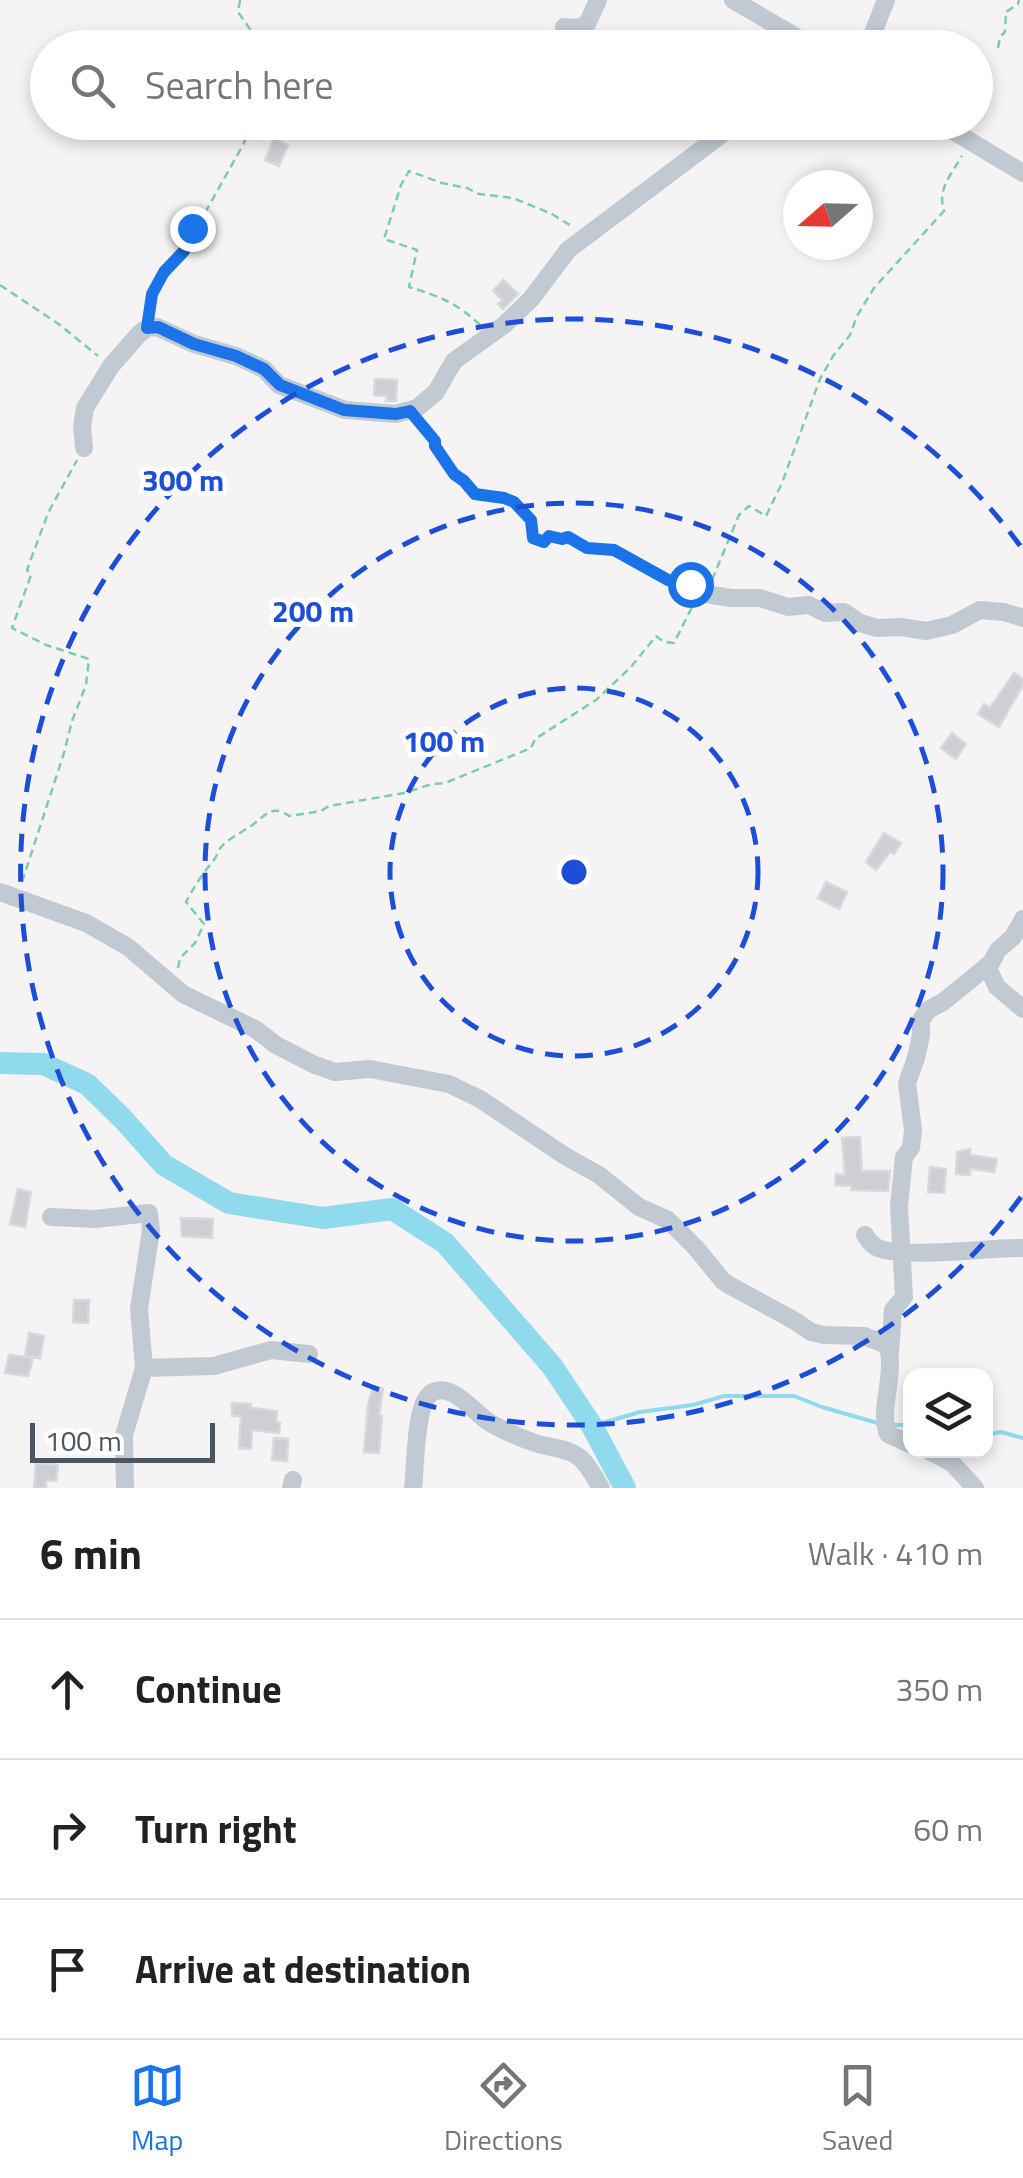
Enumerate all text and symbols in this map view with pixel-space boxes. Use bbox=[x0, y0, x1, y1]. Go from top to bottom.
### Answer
search box bbox=[30, 30, 993, 140]
text: Search here bbox=[145, 56, 333, 114]
icon: search bbox=[65, 58, 120, 113]
north arrow bbox=[783, 170, 873, 260]
route end bbox=[170, 206, 216, 252]
text: 300 m bbox=[142, 457, 224, 503]
route start bbox=[668, 562, 714, 608]
text: 200 m bbox=[272, 588, 354, 634]
text: 100 m bbox=[403, 718, 485, 764]
centre of rings bbox=[556, 854, 592, 890]
map controls bbox=[903, 1368, 993, 1458]
button: layers bbox=[903, 1368, 993, 1458]
scale bar bbox=[30, 1418, 215, 1462]
text: 100 m bbox=[45, 1419, 122, 1462]
text: 6 min bbox=[40, 1521, 142, 1585]
text: Walk · 410 m bbox=[808, 1529, 983, 1577]
text: Continue bbox=[135, 1660, 282, 1718]
icon: ahead bbox=[40, 1662, 95, 1717]
text: 350 m bbox=[895, 1665, 983, 1713]
text: Turn right bbox=[135, 1800, 297, 1858]
icon: right bbox=[40, 1802, 95, 1857]
text: 60 m bbox=[913, 1805, 983, 1853]
text: Arrive at destination bbox=[135, 1940, 471, 1998]
icon: arrive bbox=[40, 1942, 95, 1997]
tab: Map bbox=[130, 2058, 185, 2161]
tab: Directions bbox=[444, 2058, 563, 2161]
tab: Saved bbox=[822, 2058, 893, 2161]

